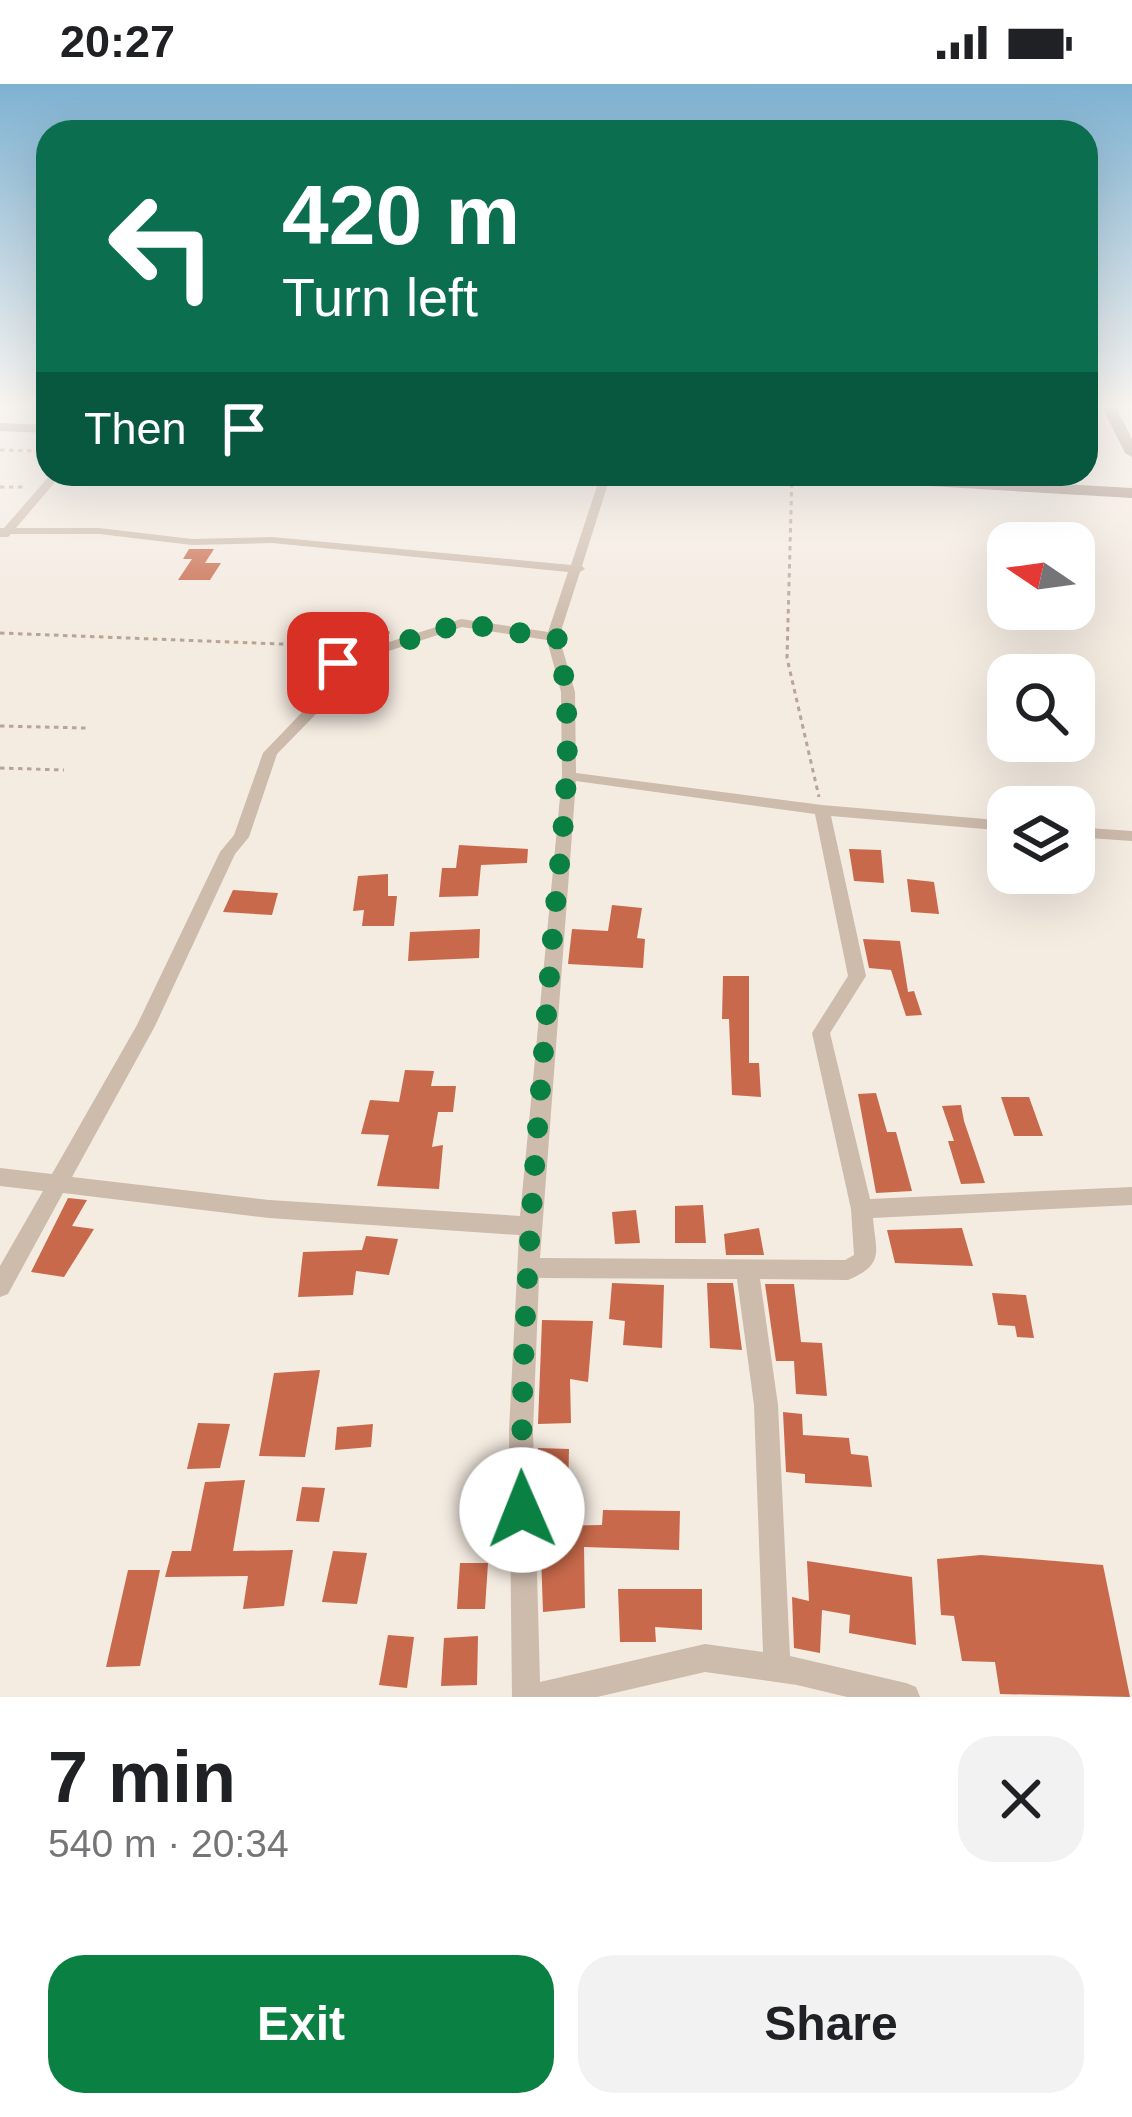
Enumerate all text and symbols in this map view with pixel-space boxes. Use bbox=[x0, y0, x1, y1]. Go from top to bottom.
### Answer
text: 20:27 bbox=[60, 16, 175, 67]
icon: left bbox=[84, 168, 240, 324]
text: 420 m bbox=[282, 168, 520, 262]
text: Turn left bbox=[282, 267, 478, 327]
icon: arrive bbox=[211, 396, 277, 462]
text: Then bbox=[84, 403, 187, 454]
north arrow bbox=[987, 522, 1095, 630]
map controls bbox=[987, 522, 1095, 894]
pin bbox=[287, 612, 389, 714]
icon: arrive bbox=[305, 630, 371, 696]
button: search bbox=[987, 654, 1095, 762]
button: layers bbox=[987, 786, 1095, 894]
position arrow bbox=[459, 1447, 585, 1573]
button: close bbox=[958, 1736, 1084, 1862]
text: 7 min bbox=[48, 1737, 236, 1817]
text: 540 m · 20:34 bbox=[48, 1822, 289, 1865]
button: Exit bbox=[48, 1955, 554, 2093]
button: Share bbox=[578, 1955, 1084, 2093]

